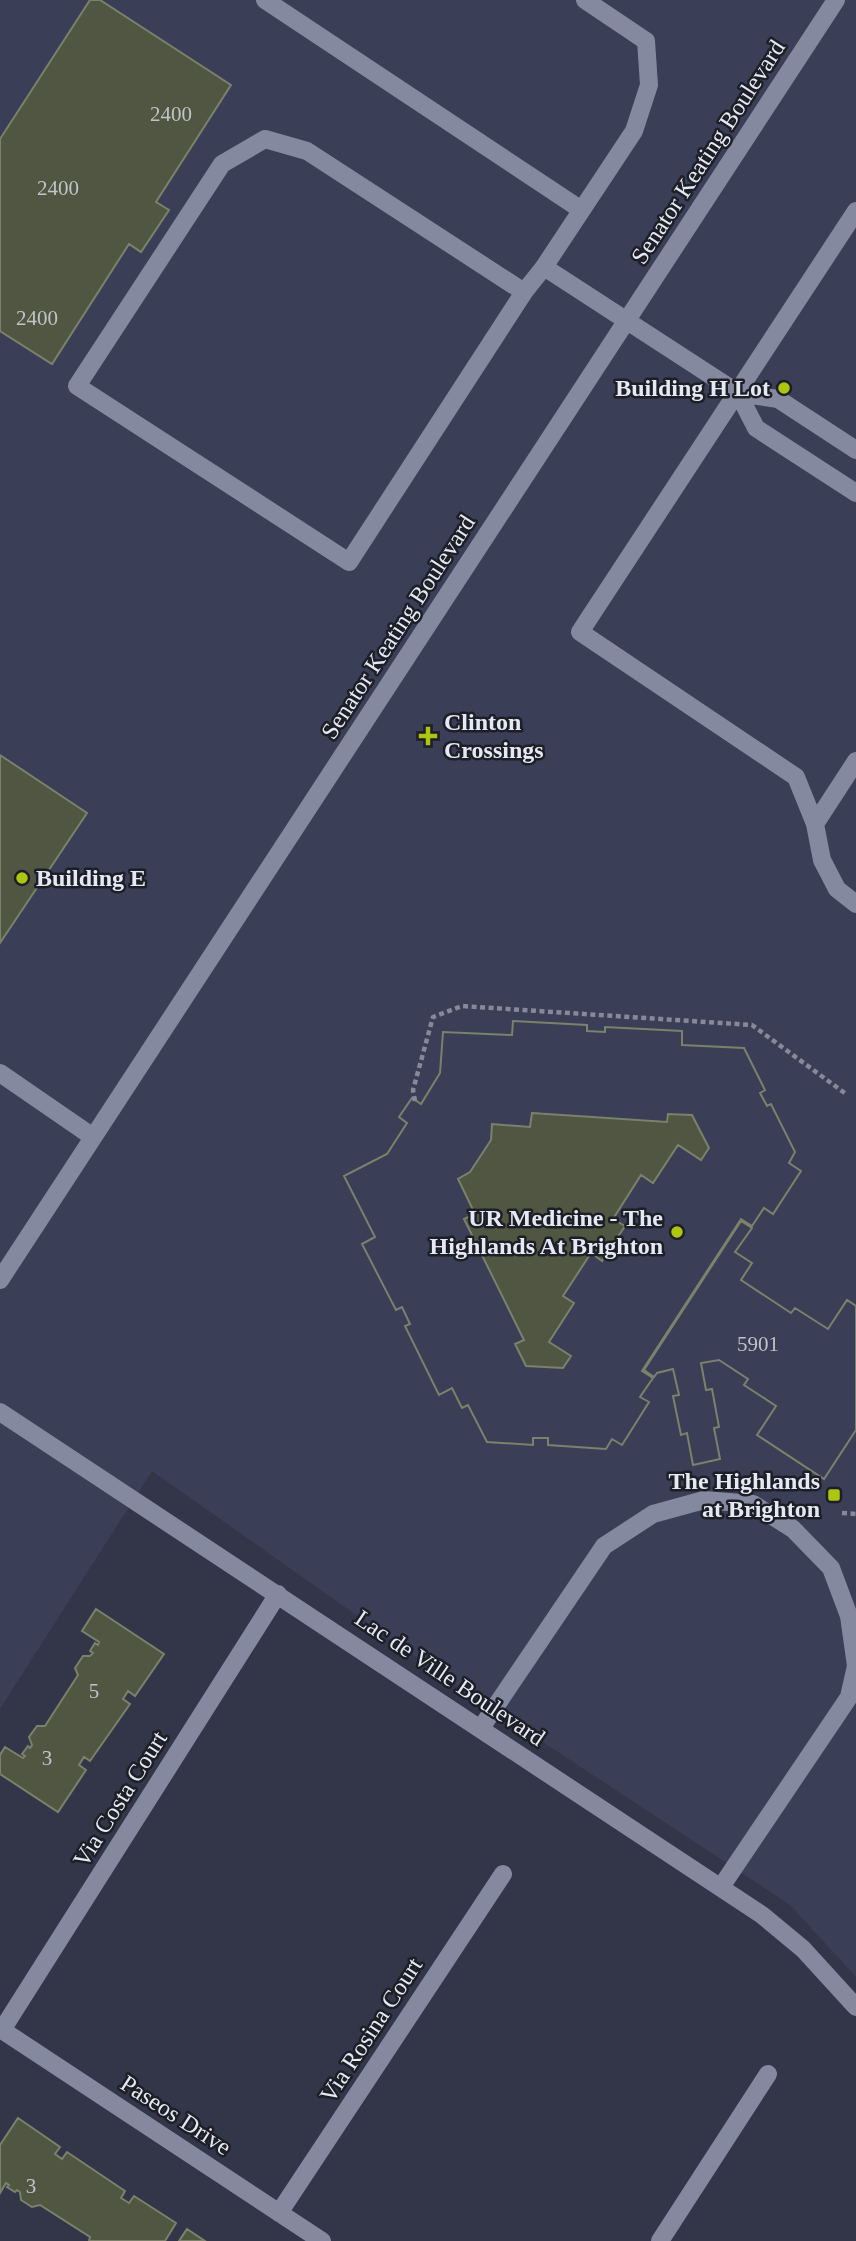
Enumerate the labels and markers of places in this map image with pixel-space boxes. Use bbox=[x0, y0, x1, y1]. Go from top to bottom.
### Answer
place label: Building H Lot bbox=[615, 375, 770, 401]
marker: Building H Lot bbox=[776, 380, 792, 396]
place label: Clinton Crossings bbox=[444, 709, 544, 763]
marker: Clinton Crossings bbox=[418, 726, 438, 746]
place label: Building E bbox=[36, 865, 146, 891]
marker: Building E bbox=[14, 870, 30, 886]
place label: UR Medicine - The Highlands At Brighton bbox=[430, 1205, 663, 1259]
marker: UR Medicine - The Highlands At Brighton bbox=[669, 1224, 685, 1240]
place label: The Highlands at Brighton bbox=[669, 1468, 820, 1522]
marker: The Highlands at Brighton bbox=[826, 1487, 842, 1503]

